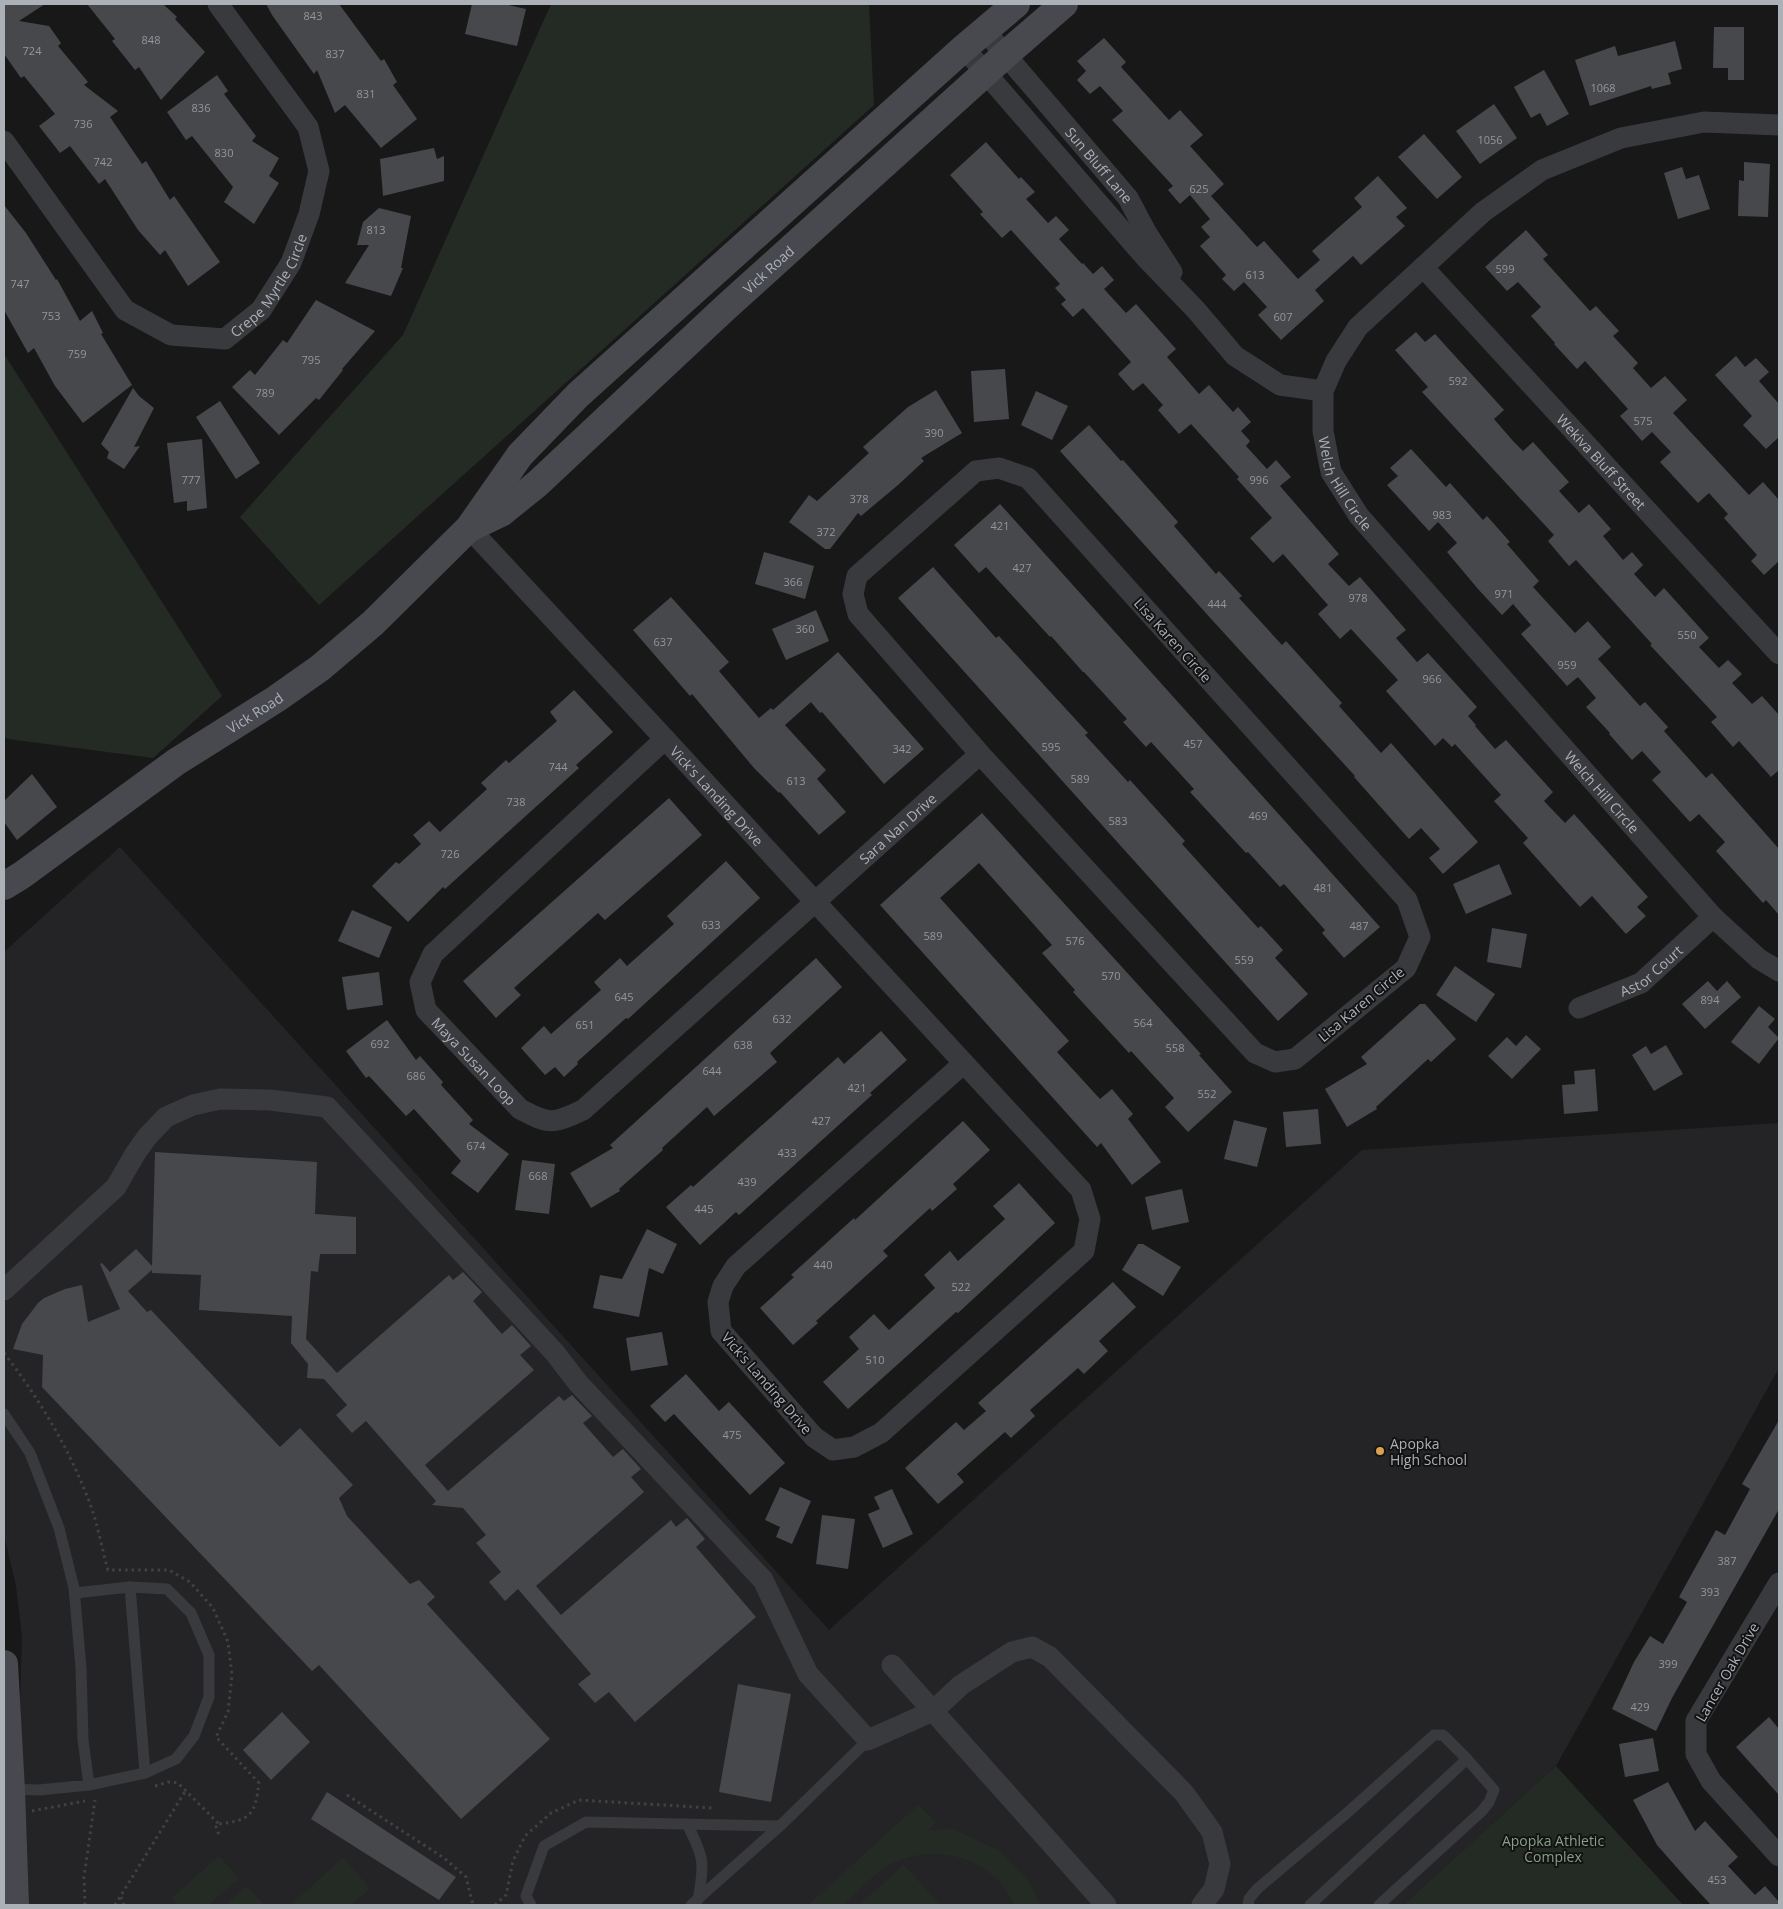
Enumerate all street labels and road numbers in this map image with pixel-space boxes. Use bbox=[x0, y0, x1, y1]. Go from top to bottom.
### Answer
street label: Sun Bluff Lane bbox=[1062, 123, 1137, 207]
street label: Crepe Myrtle Circle bbox=[226, 231, 311, 341]
street label: Vick Road bbox=[738, 241, 798, 297]
street label: Wekiva Bluff Street bbox=[1553, 409, 1651, 513]
street label: Welch Hill Circle bbox=[1315, 435, 1377, 534]
street label: Lisa Karen Circle bbox=[1130, 594, 1216, 686]
street label: Vick Road bbox=[223, 688, 287, 737]
street label: Vick's Landing Drive bbox=[666, 742, 768, 850]
street label: Welch Hill Circle bbox=[1561, 746, 1644, 837]
street label: Sara Nan Drive bbox=[855, 788, 940, 868]
street label: Astor Court bbox=[1617, 940, 1686, 1000]
street label: Lisa Karen Circle bbox=[1314, 962, 1408, 1046]
street label: Maya Susan Loop bbox=[428, 1013, 521, 1109]
street label: Vick's Landing Drive bbox=[717, 1328, 817, 1438]
street label: Lancer Oak Drive bbox=[1691, 1619, 1763, 1725]

